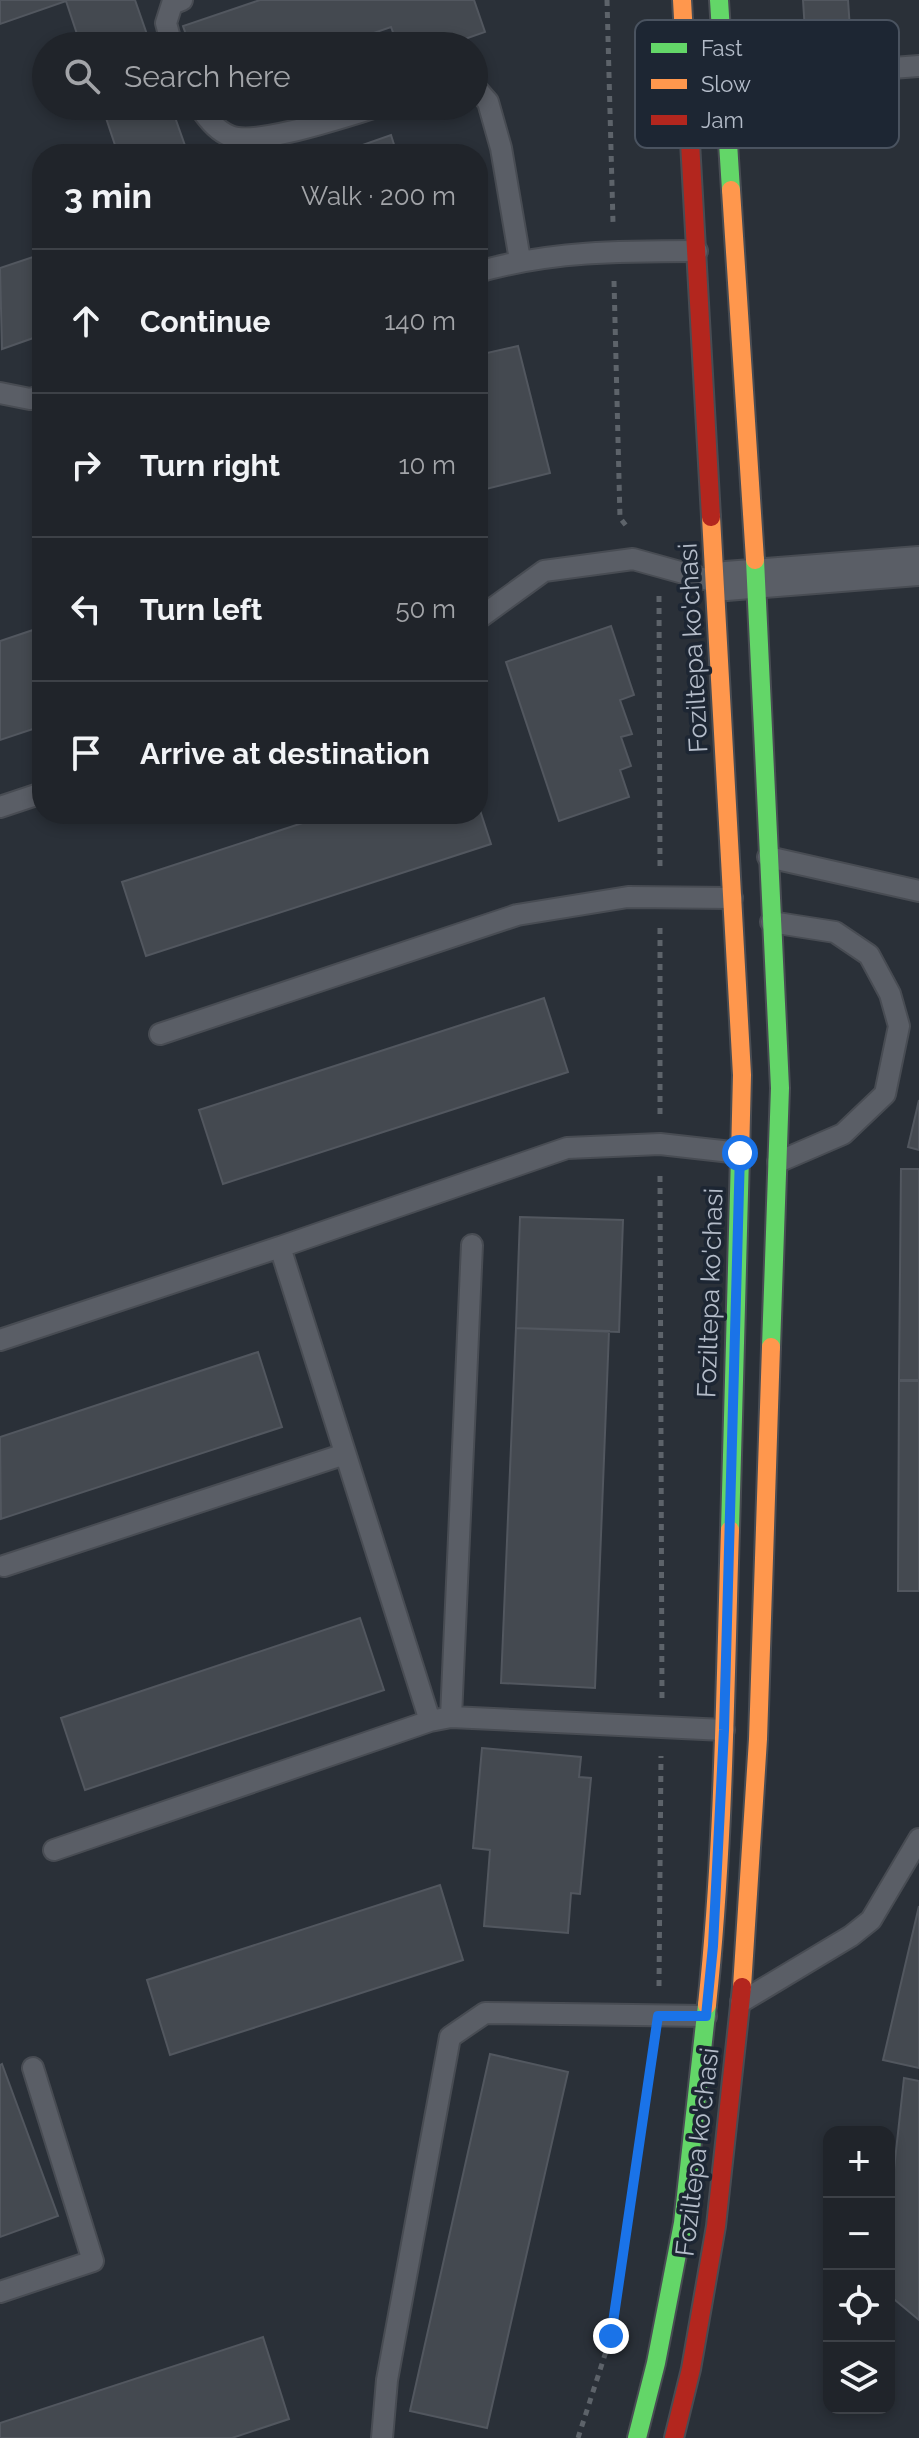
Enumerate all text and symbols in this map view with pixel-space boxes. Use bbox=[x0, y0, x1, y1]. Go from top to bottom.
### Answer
legend bbox=[635, 20, 899, 148]
search box bbox=[32, 32, 488, 120]
text: Fast bbox=[701, 35, 743, 61]
icon: search bbox=[60, 54, 104, 98]
text: Search here bbox=[124, 59, 291, 94]
text: Slow bbox=[701, 71, 751, 97]
text: Jam bbox=[701, 107, 744, 133]
text: 3 min bbox=[64, 176, 152, 216]
text: Walk · 200 m bbox=[301, 181, 456, 211]
icon: ahead bbox=[64, 299, 108, 343]
text: Continue bbox=[140, 304, 271, 339]
text: 140 m bbox=[384, 306, 456, 336]
icon: right bbox=[64, 443, 108, 487]
text: Turn right bbox=[140, 448, 280, 483]
text: 10 m bbox=[398, 450, 456, 480]
street label: Foziltepa ko'chasi bbox=[673, 542, 713, 754]
icon: left bbox=[64, 587, 108, 631]
text: Turn left bbox=[140, 592, 262, 627]
text: 50 m bbox=[395, 594, 456, 624]
icon: arrive bbox=[64, 731, 108, 775]
text: Arrive at destination bbox=[140, 736, 430, 771]
route start bbox=[722, 1135, 758, 1171]
street label: Foziltepa ko'chasi bbox=[691, 1188, 729, 1398]
street label: Foziltepa ko'chasi bbox=[669, 2046, 725, 2258]
map controls bbox=[823, 2126, 895, 2414]
button: + bbox=[823, 2126, 895, 2198]
button: − bbox=[823, 2198, 895, 2270]
button: locate bbox=[823, 2270, 895, 2342]
route end bbox=[593, 2318, 629, 2354]
button: layers bbox=[823, 2342, 895, 2414]

